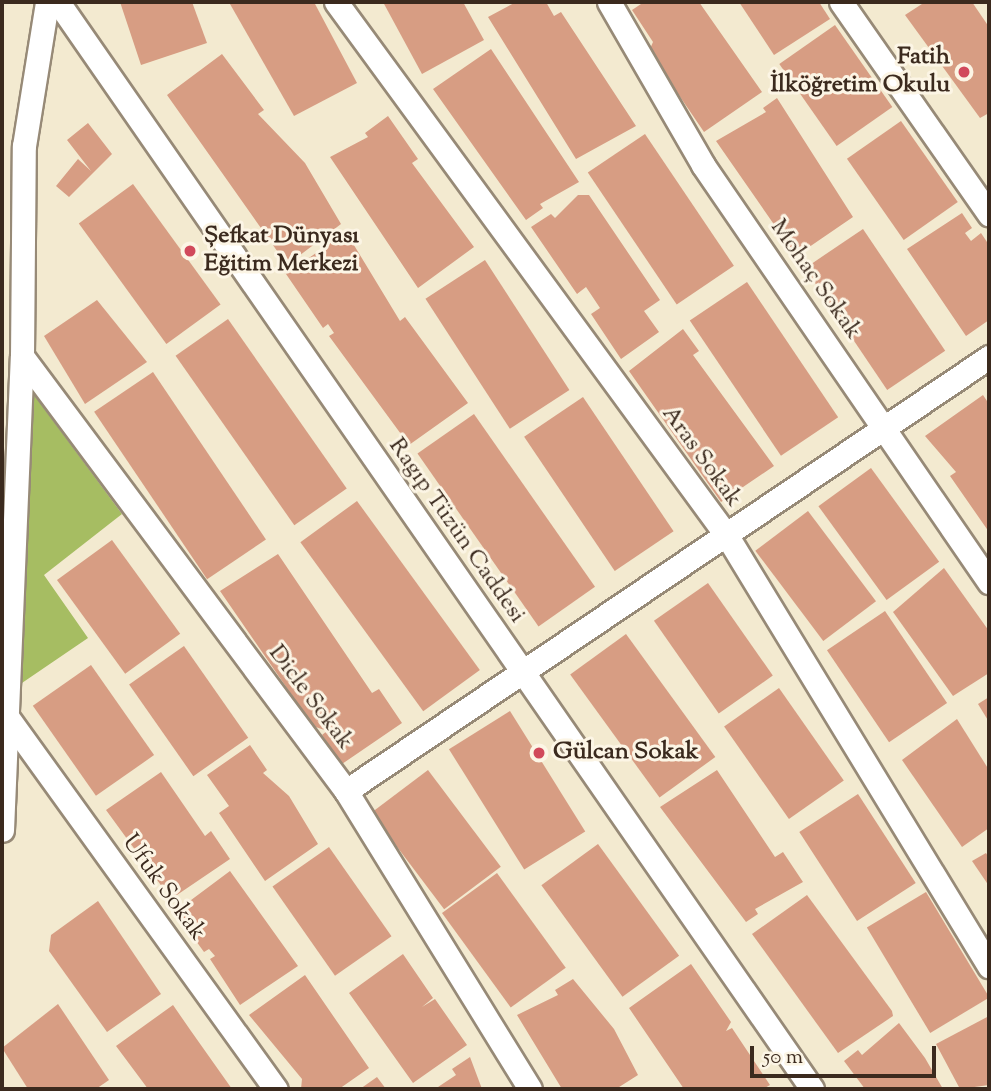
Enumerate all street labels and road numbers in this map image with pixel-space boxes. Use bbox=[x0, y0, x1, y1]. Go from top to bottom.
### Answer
street label: Mohaç Sokak bbox=[763, 214, 867, 346]
street label: Aras Sokak bbox=[655, 401, 747, 513]
street label: Ragıp Tüzün Caddesi bbox=[381, 433, 531, 629]
street label: Dicle Sokak bbox=[261, 640, 359, 756]
street label: Ufuk Sokak bbox=[115, 829, 211, 947]

